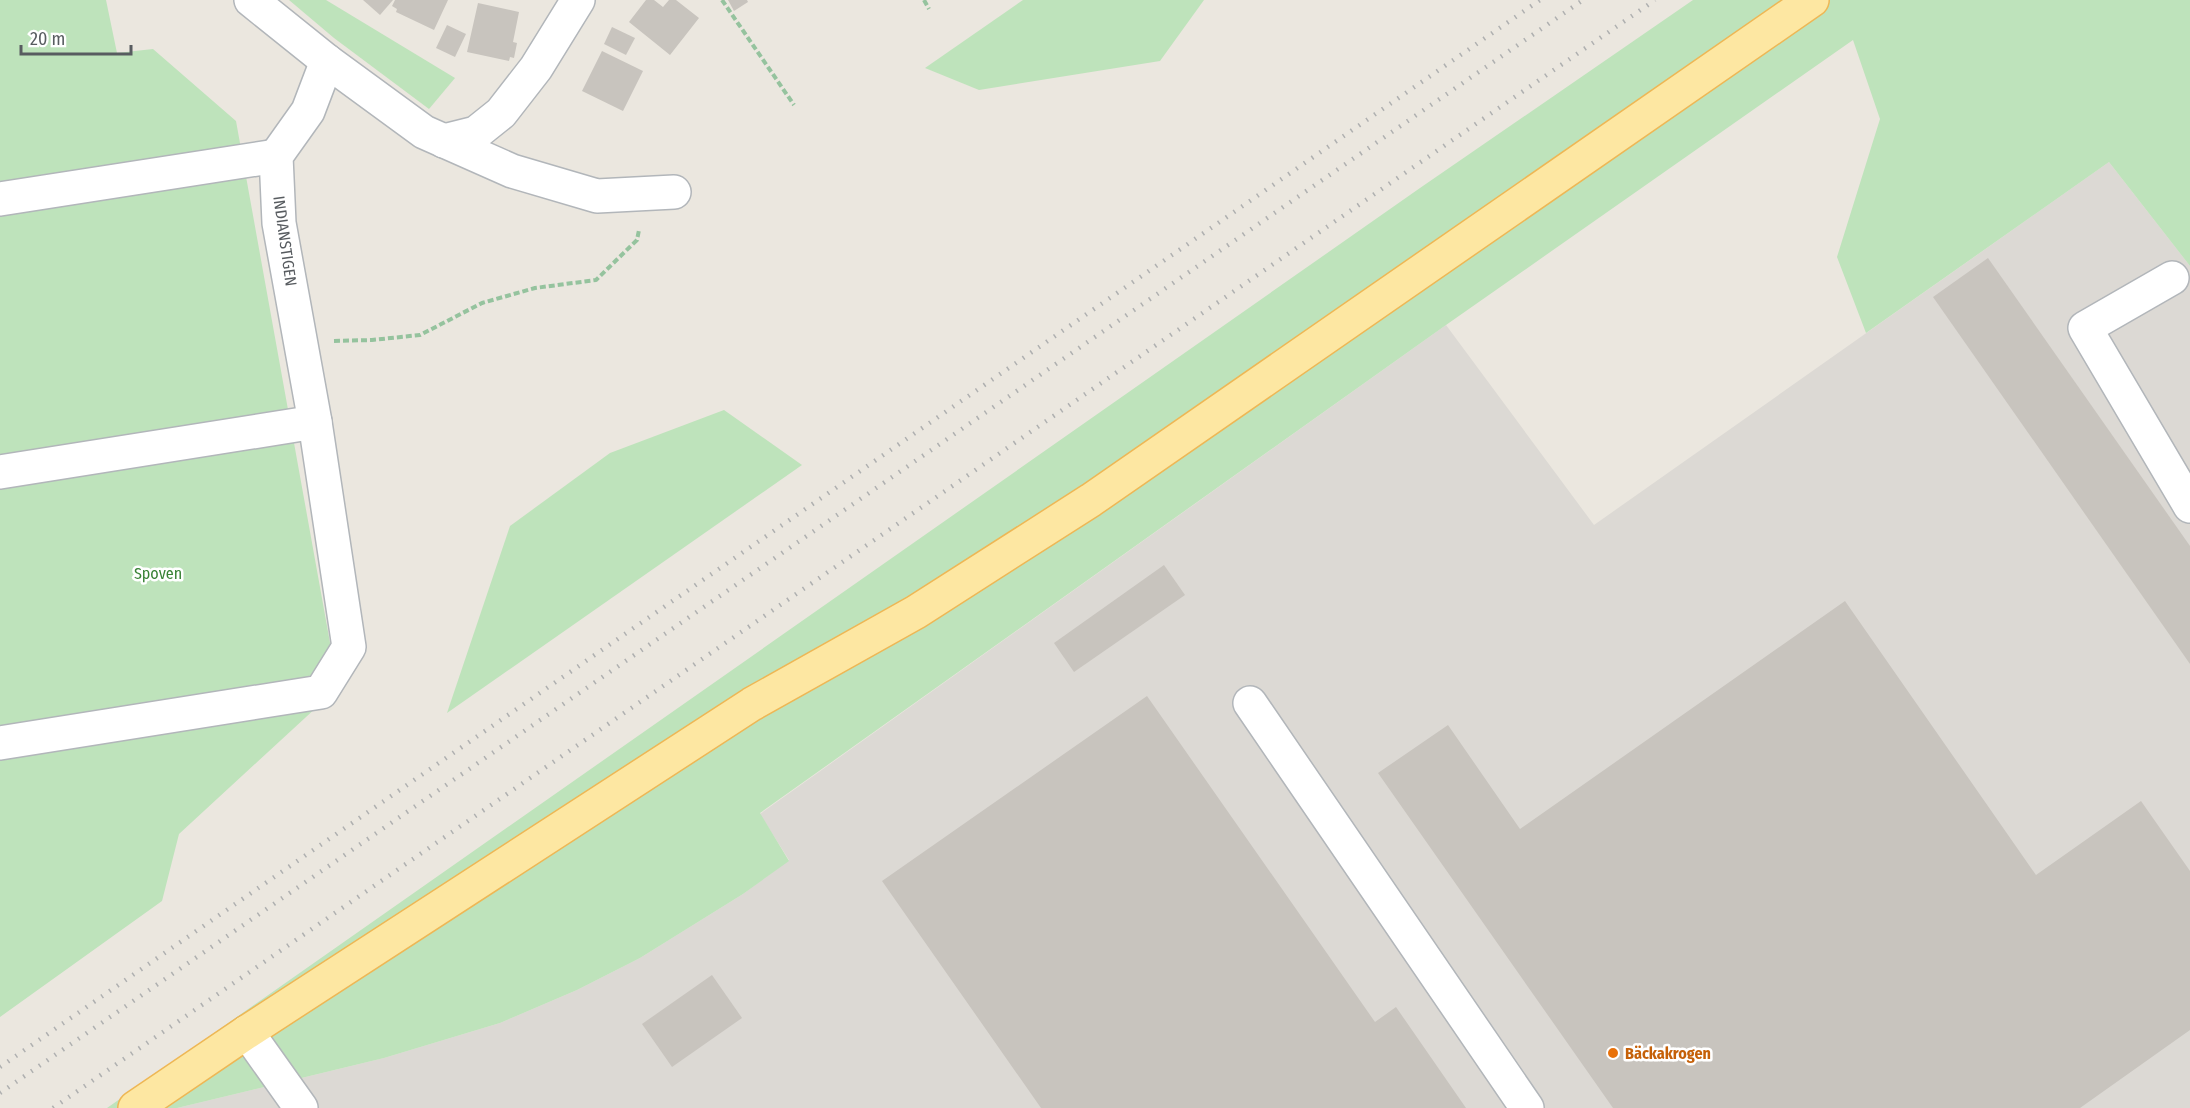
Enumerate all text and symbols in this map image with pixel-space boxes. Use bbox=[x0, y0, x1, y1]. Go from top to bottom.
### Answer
scale bar bbox=[21, 18, 130, 56]
text: 20 m bbox=[30, 28, 65, 50]
street label: INDIANSTIGEN bbox=[269, 195, 301, 287]
park label: Spoven bbox=[134, 564, 182, 583]
place label: Bäckakrogen bbox=[1625, 1044, 1711, 1063]
marker: Bäckakrogen bbox=[1606, 1046, 1620, 1060]

